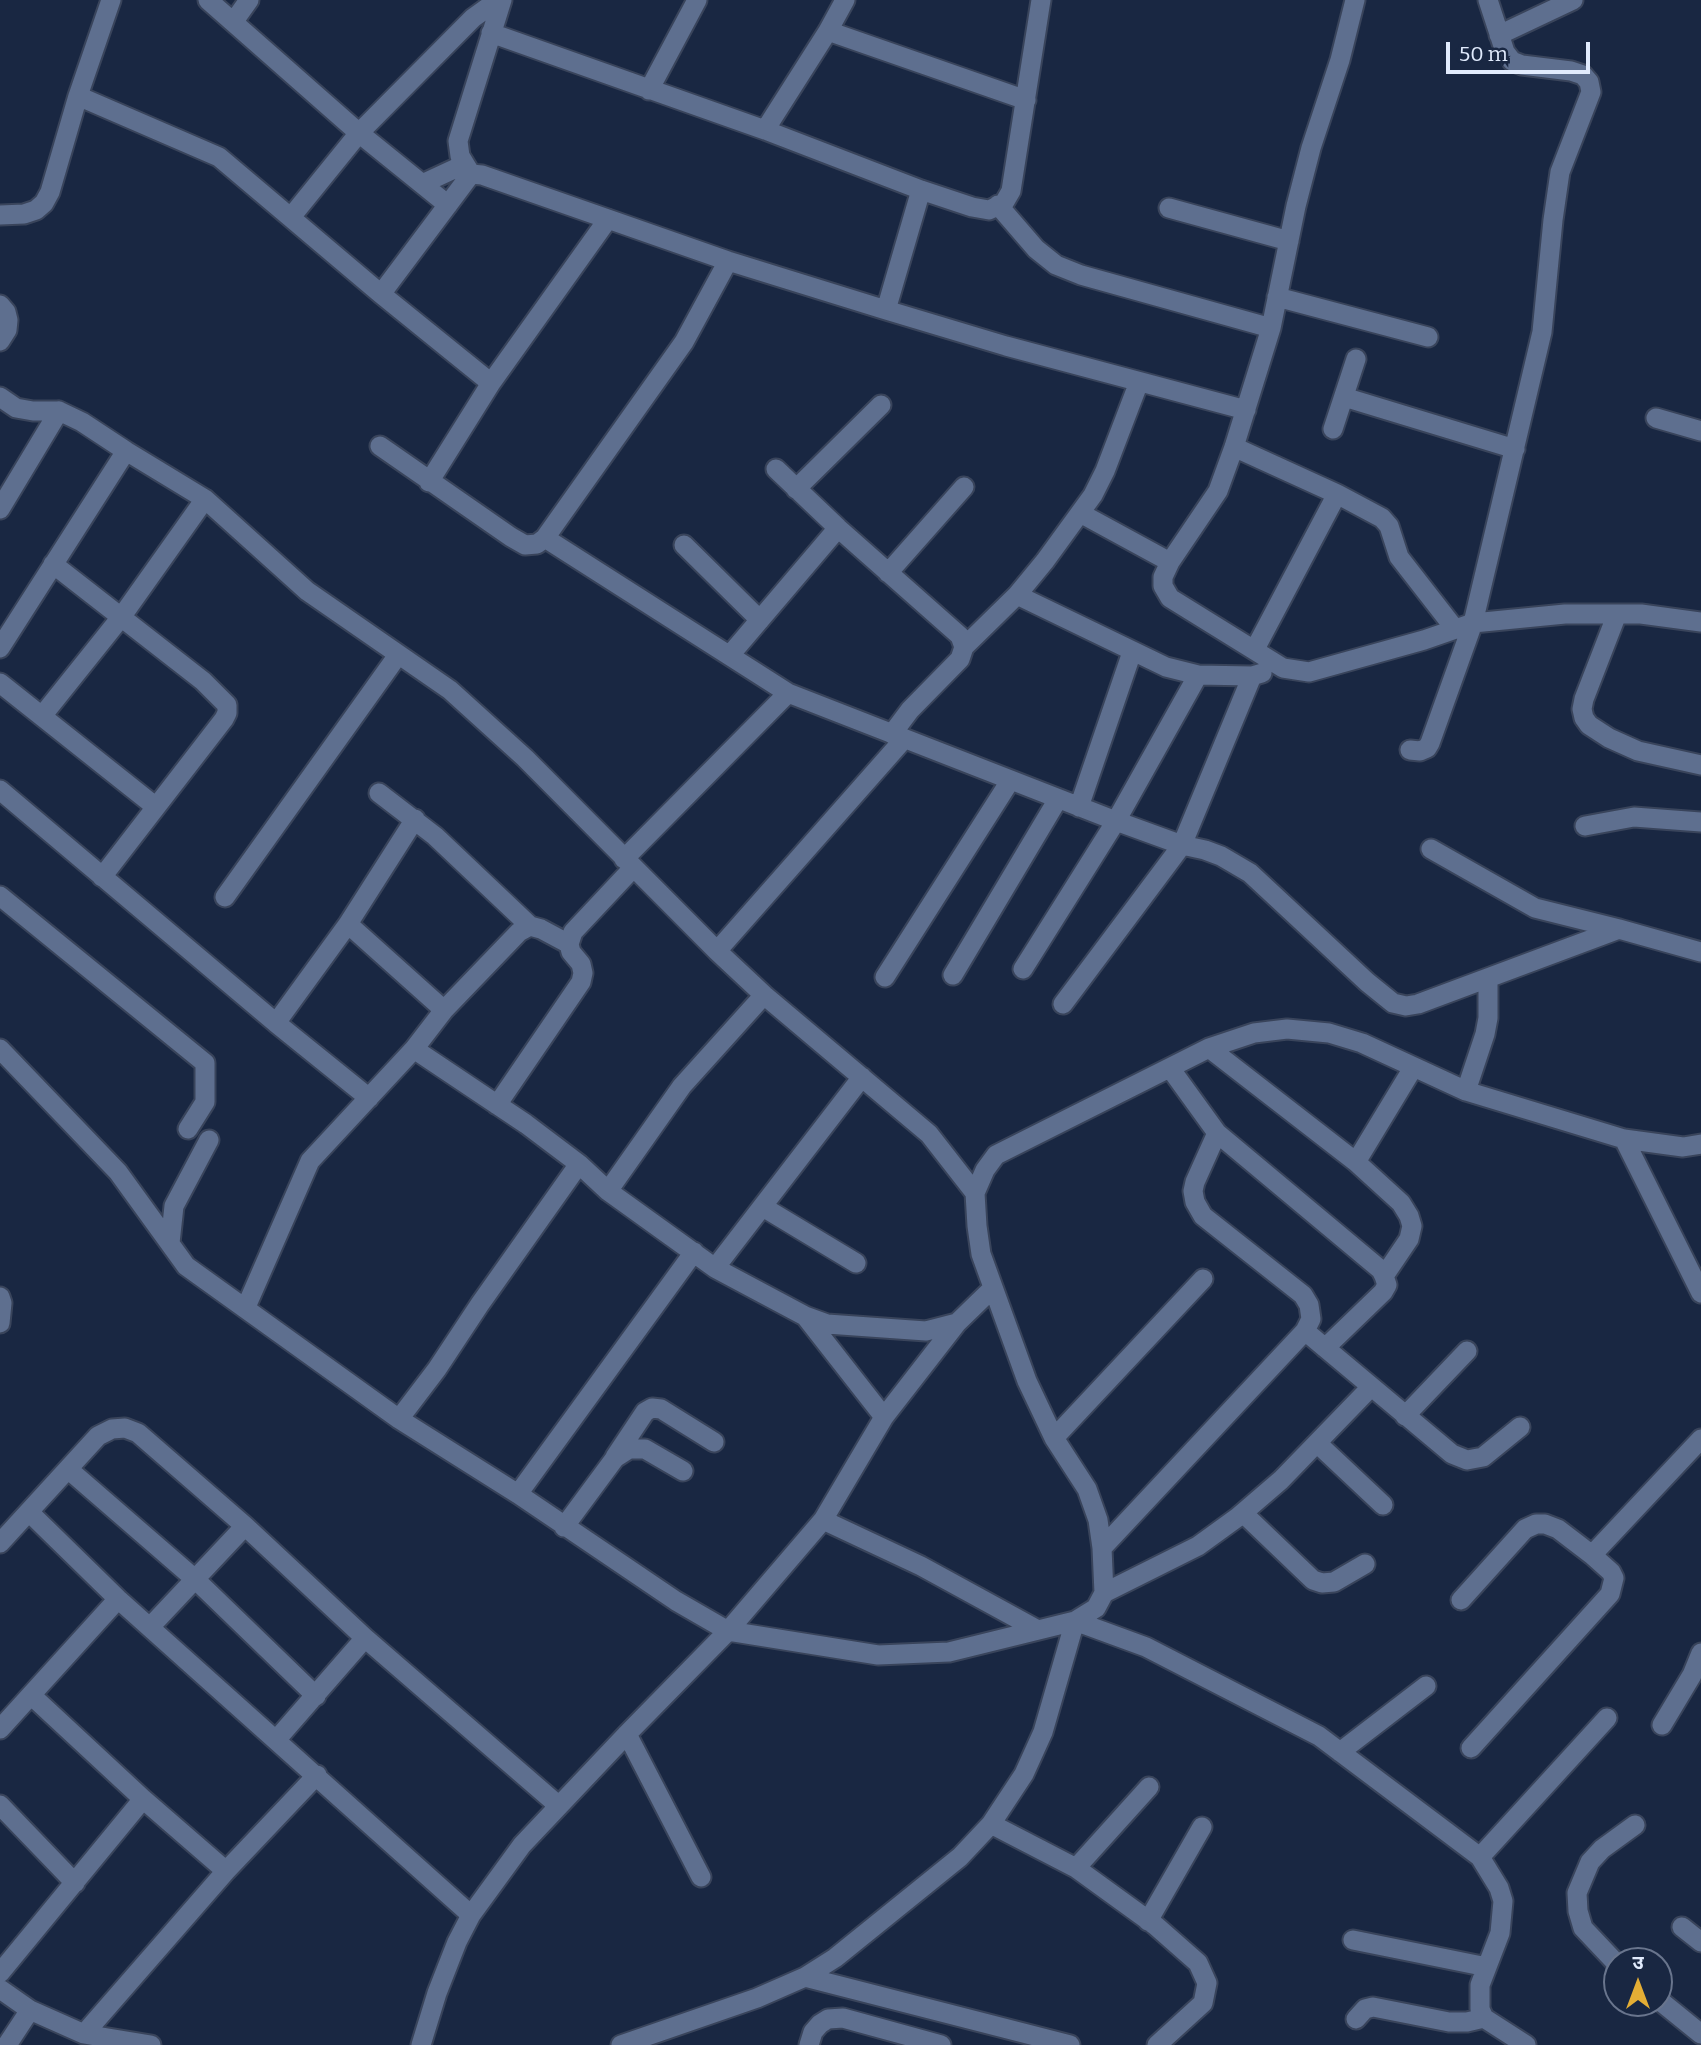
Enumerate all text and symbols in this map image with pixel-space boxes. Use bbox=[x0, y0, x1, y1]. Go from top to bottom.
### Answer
scale bar bbox=[1449, 28, 1592, 72]
text: 50 m bbox=[1459, 41, 1508, 67]
north arrow bbox=[1603, 1947, 1673, 2017]
text: उ bbox=[1632, 1951, 1644, 1974]

